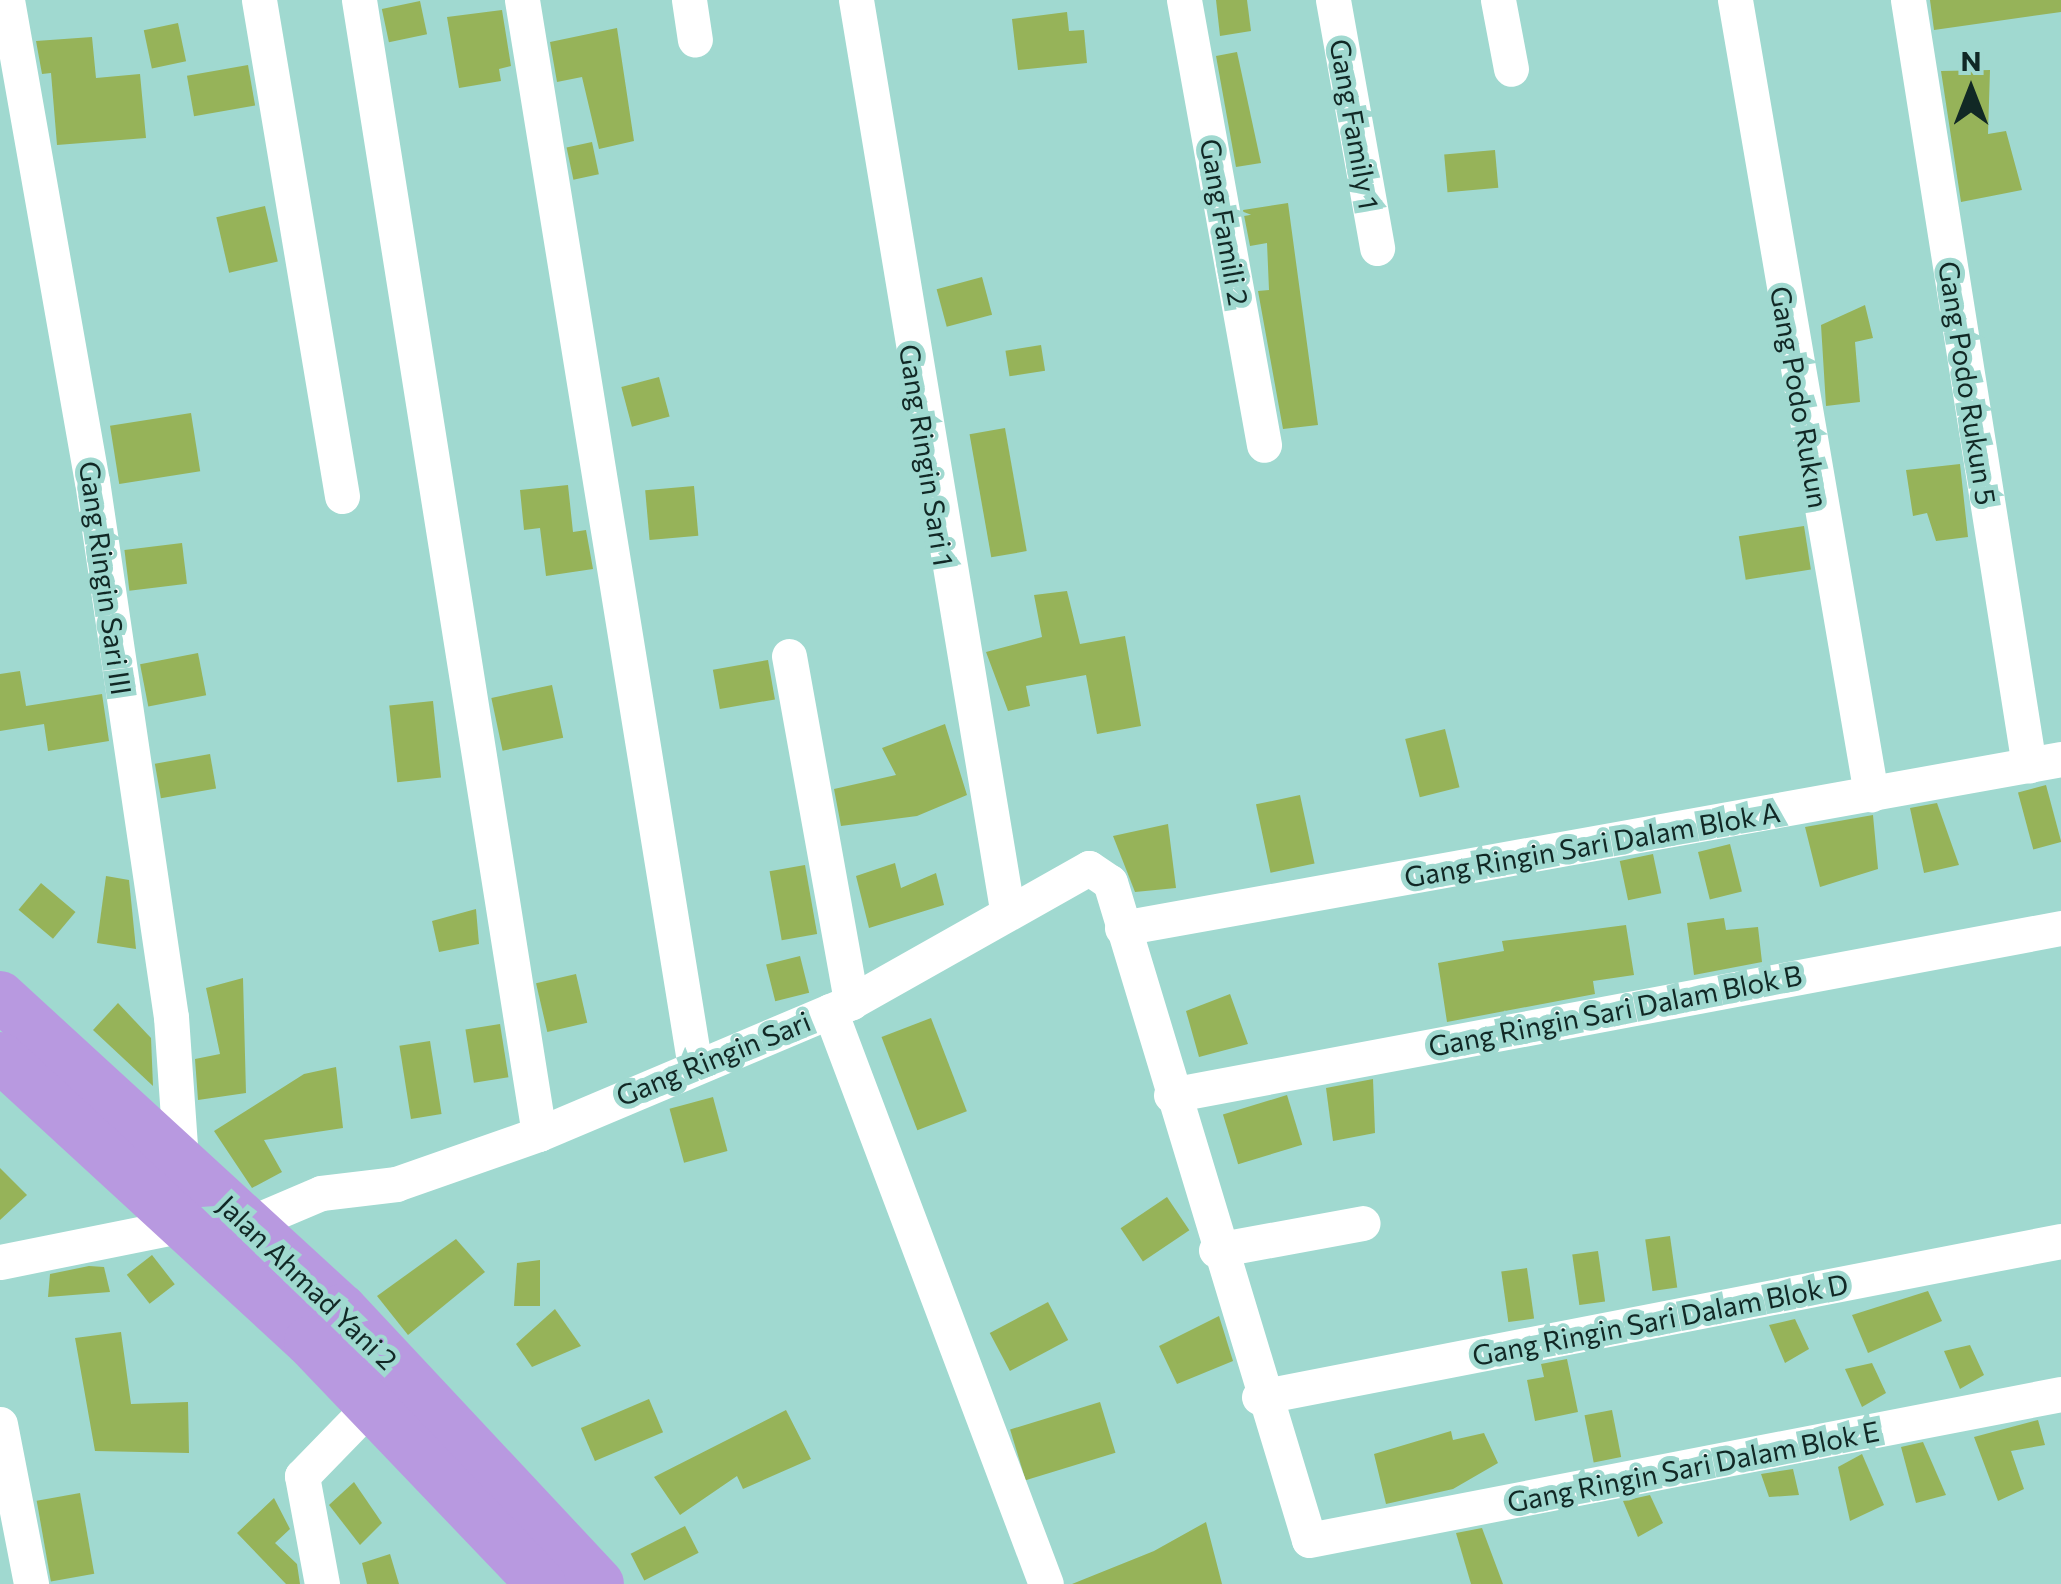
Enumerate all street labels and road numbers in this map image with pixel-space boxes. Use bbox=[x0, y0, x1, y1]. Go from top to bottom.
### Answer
street label: Gang Family 1 bbox=[1323, 36, 1387, 212]
street label: Gang Famili 2 bbox=[1194, 136, 1256, 308]
street label: Gang Podo Rukun 5 bbox=[1932, 259, 2004, 507]
street label: Gang Podo Rukun bbox=[1764, 283, 1836, 511]
street label: Gang Ringin Sari 1 bbox=[893, 342, 961, 568]
street label: Gang Ringin Sari III bbox=[73, 459, 139, 697]
street label: Gang Ringin Sari Dalam Blok A bbox=[1402, 794, 1782, 894]
street label: Gang Ringin Sari Dalam Blok B bbox=[1425, 957, 1805, 1063]
street label: Gang Ringin Sari bbox=[611, 1004, 815, 1112]
street label: Jalan Ahmad Yani 2 bbox=[211, 1188, 405, 1376]
street label: Gang Ringin Sari Dalam Blok D bbox=[1469, 1266, 1851, 1372]
street label: Gang Ringin Sari Dalam Blok E bbox=[1504, 1413, 1882, 1519]

